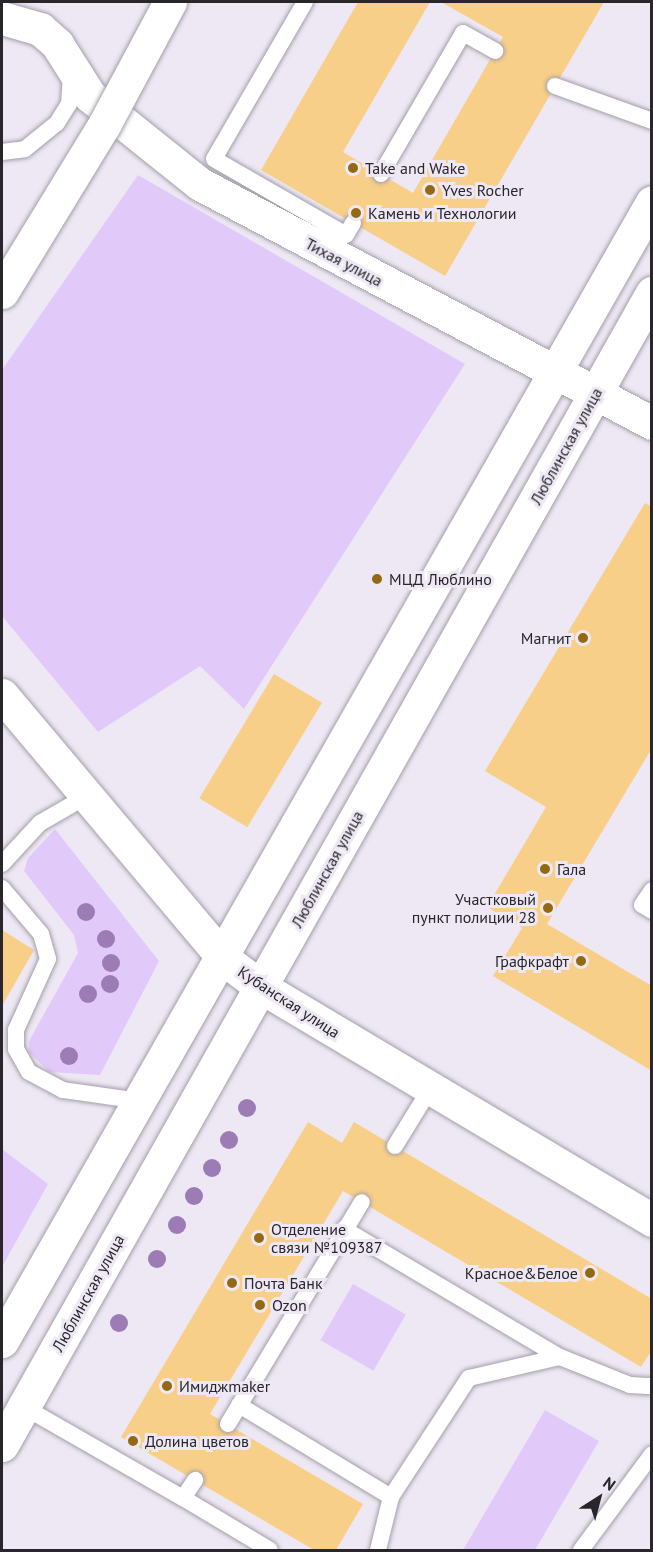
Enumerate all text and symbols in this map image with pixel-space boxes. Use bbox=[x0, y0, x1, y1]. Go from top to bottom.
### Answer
place label: Take and Wake bbox=[365, 158, 466, 178]
marker: Take and Wake bbox=[346, 161, 360, 175]
place label: Yves Rocher bbox=[442, 180, 524, 200]
marker: Yves Rocher bbox=[423, 183, 437, 197]
place label: Камень и Технологии bbox=[368, 203, 517, 223]
marker: Камень и Технологии bbox=[349, 206, 363, 220]
street label: Тихая улица bbox=[302, 234, 386, 290]
street label: Люблинская улица bbox=[526, 384, 606, 508]
place label: МЦД Люблино bbox=[389, 569, 492, 589]
marker: МЦД Люблино bbox=[370, 572, 384, 586]
place label: Магнит bbox=[521, 628, 571, 648]
marker: Магнит bbox=[576, 631, 590, 645]
street label: Люблинская улица bbox=[287, 807, 367, 931]
place label: Гала bbox=[557, 859, 586, 879]
marker: Гала bbox=[538, 862, 552, 876]
place label: Участковый пункт полиции 28 bbox=[411, 889, 536, 927]
marker: Участковый пункт полиции 28 bbox=[541, 901, 555, 915]
place label: Графкрафт bbox=[495, 951, 569, 971]
marker: Графкрафт bbox=[574, 954, 588, 968]
street label: Кубанская улица bbox=[234, 962, 344, 1042]
place label: Отделение связи №109387 bbox=[271, 1219, 383, 1257]
street label: Люблинская улица bbox=[48, 1231, 128, 1355]
marker: Отделение связи №109387 bbox=[252, 1231, 266, 1245]
place label: Красное&Белое bbox=[465, 1263, 578, 1283]
marker: Красное&Белое bbox=[583, 1266, 597, 1280]
place label: Почта Банк bbox=[244, 1273, 323, 1293]
marker: Почта Банк bbox=[225, 1276, 239, 1290]
place label: Ozon bbox=[272, 1295, 307, 1315]
marker: Ozon bbox=[253, 1298, 267, 1312]
place label: Имиджmaker bbox=[179, 1376, 270, 1396]
marker: Имиджmaker bbox=[160, 1379, 174, 1393]
place label: Долина цветов bbox=[145, 1431, 249, 1451]
marker: Долина цветов bbox=[126, 1434, 140, 1448]
north arrow bbox=[569, 1468, 629, 1528]
text: N bbox=[599, 1472, 620, 1495]

